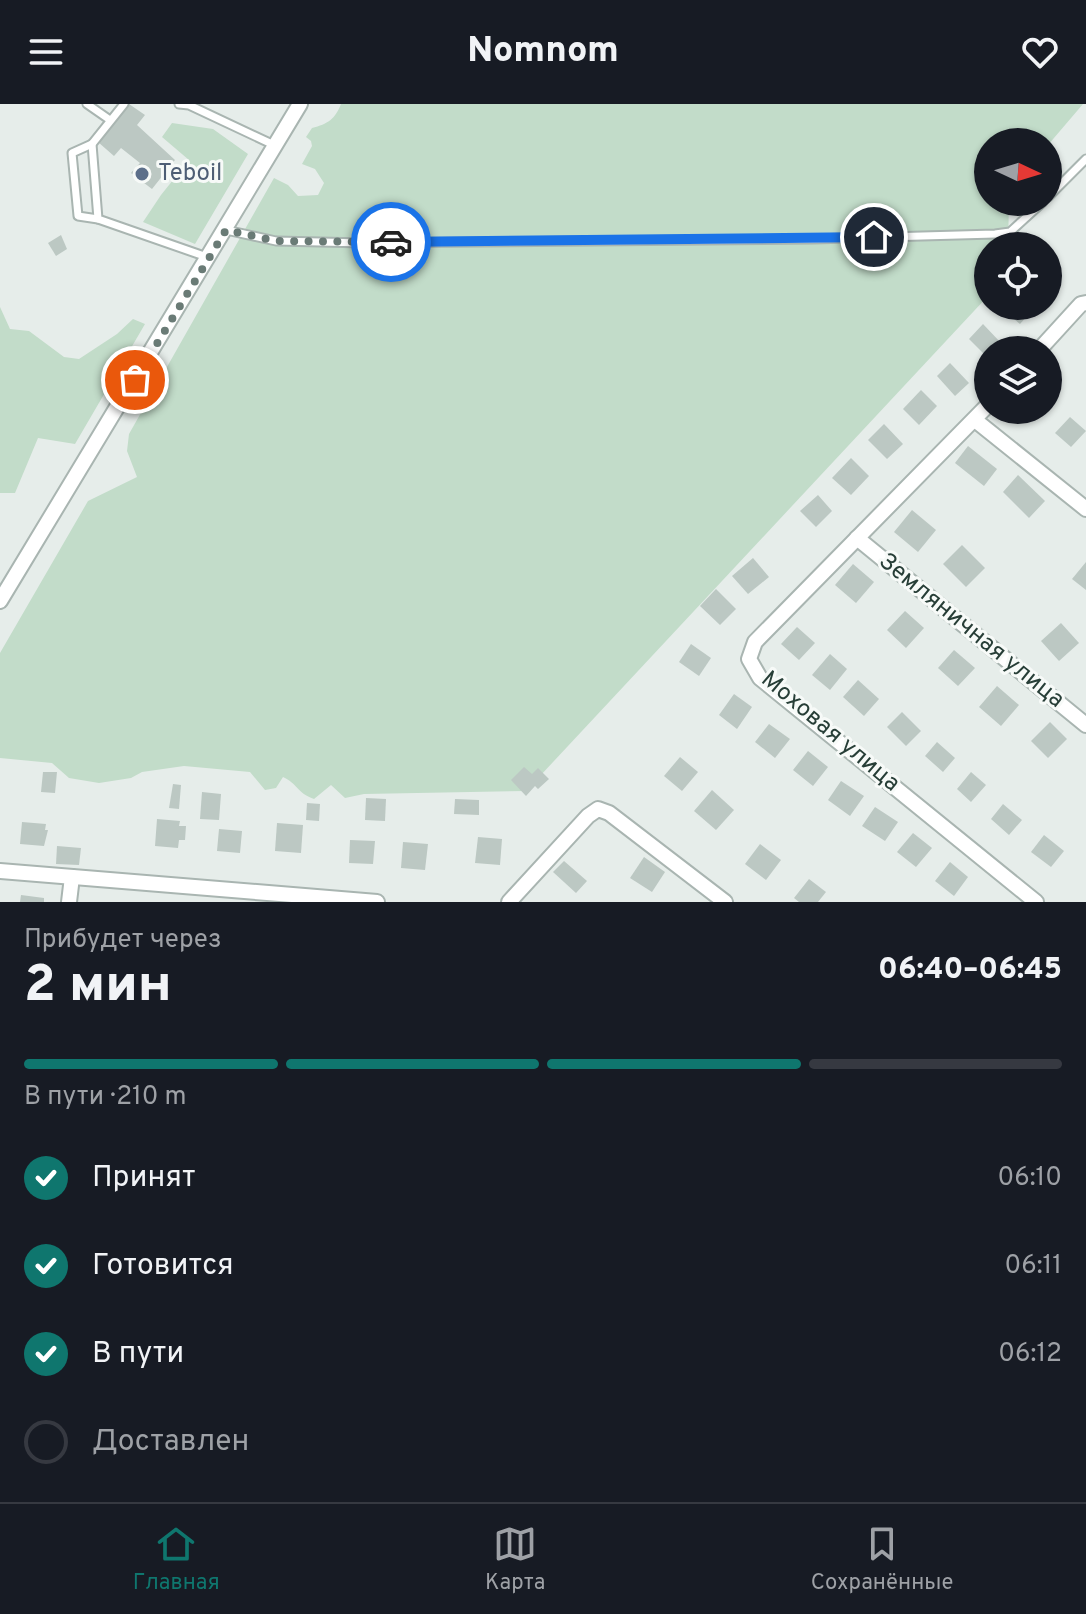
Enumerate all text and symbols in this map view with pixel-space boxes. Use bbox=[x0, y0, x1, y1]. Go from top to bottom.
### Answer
text: Nomnom bbox=[467, 29, 619, 75]
icon: menu bbox=[24, 30, 68, 74]
icon: heart bbox=[1018, 30, 1062, 74]
north arrow bbox=[974, 128, 1062, 216]
map controls bbox=[974, 128, 1062, 424]
place label: Teboil bbox=[158, 159, 222, 189]
marker: Teboil bbox=[133, 165, 151, 183]
courier bbox=[351, 202, 431, 282]
pin bbox=[840, 203, 908, 271]
icon: home bbox=[852, 215, 896, 259]
icon: car bbox=[369, 220, 413, 264]
button: locate bbox=[974, 232, 1062, 320]
button: layers bbox=[974, 336, 1062, 424]
pin bbox=[101, 346, 169, 414]
icon: bag bbox=[113, 358, 157, 402]
street label: Земляничная улица bbox=[872, 547, 1070, 715]
street label: Моховая улица bbox=[754, 665, 906, 799]
text: Прибудет через bbox=[24, 924, 222, 957]
text: 06:40–06:45 bbox=[878, 952, 1062, 989]
text: 2 мин bbox=[24, 954, 172, 1020]
text: В пути · 210 m bbox=[24, 1081, 187, 1114]
icon: check bbox=[24, 1156, 68, 1200]
text: Принят bbox=[92, 1160, 196, 1197]
text: 06:10 bbox=[998, 1162, 1062, 1195]
icon: check bbox=[24, 1244, 68, 1288]
text: Готовится bbox=[92, 1248, 234, 1285]
text: 06:11 bbox=[1005, 1250, 1062, 1283]
icon: check bbox=[24, 1332, 68, 1376]
text: В пути bbox=[92, 1336, 184, 1373]
text: 06:12 bbox=[998, 1338, 1062, 1371]
text: Доставлен bbox=[92, 1424, 249, 1461]
tab: Главная bbox=[133, 1522, 220, 1597]
tab: Карта bbox=[485, 1522, 545, 1597]
tab: Сохранённые bbox=[811, 1522, 953, 1597]

